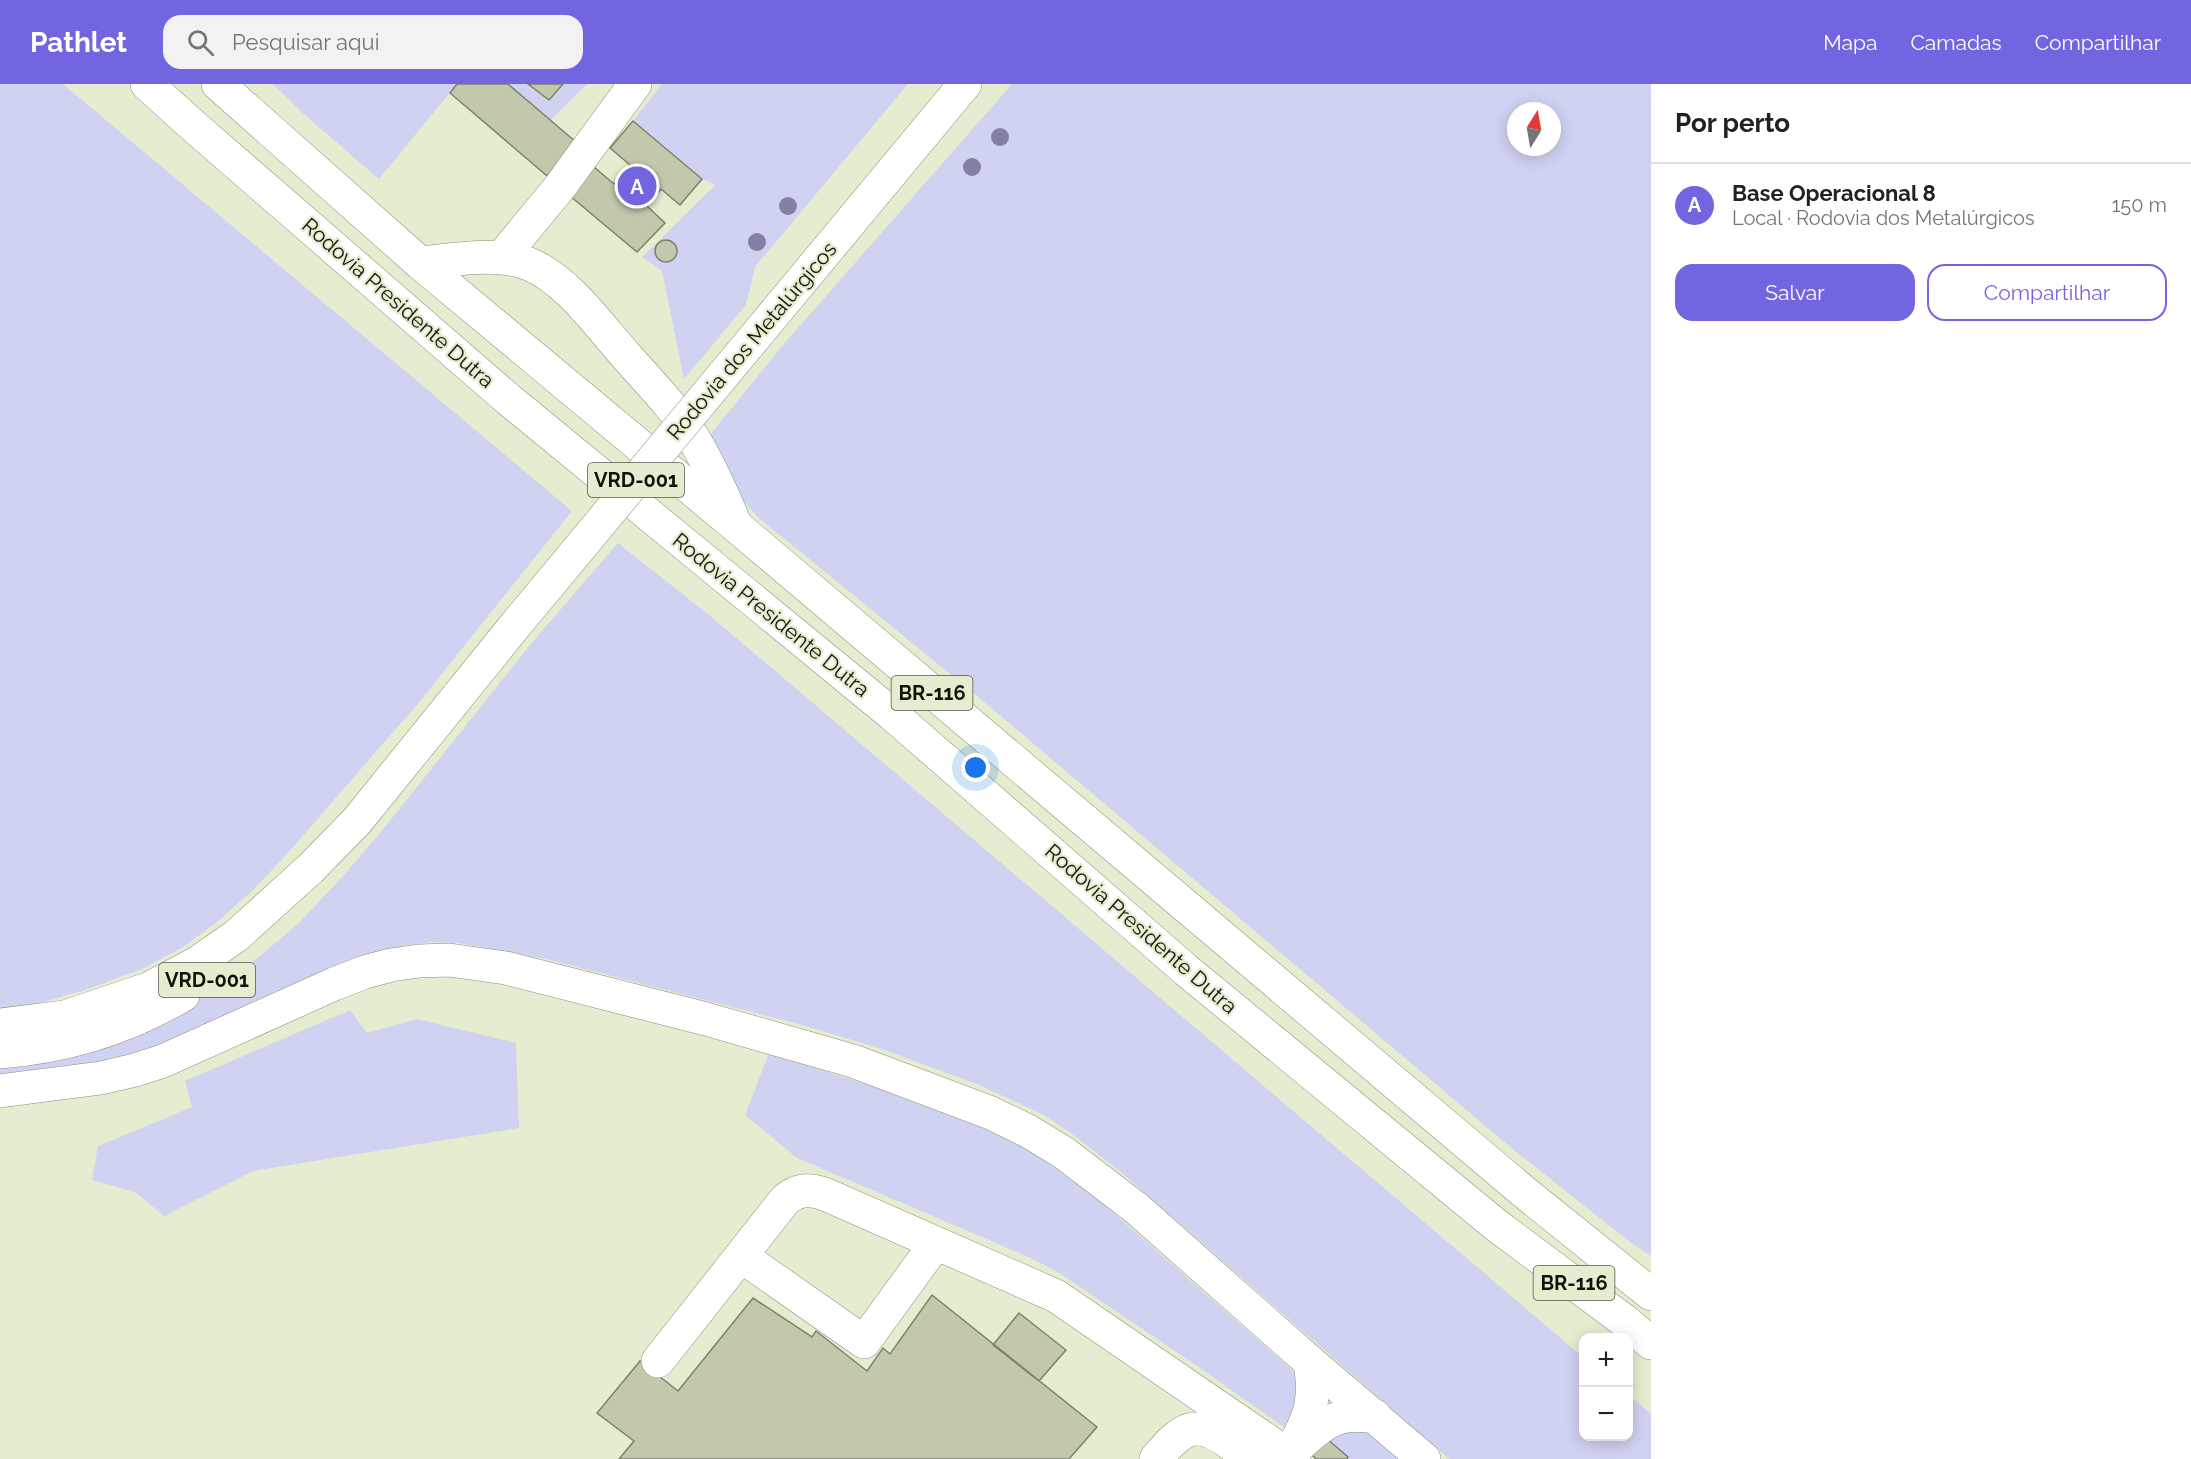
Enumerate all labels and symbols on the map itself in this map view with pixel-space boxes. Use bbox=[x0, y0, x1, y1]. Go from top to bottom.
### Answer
north arrow bbox=[1507, 102, 1561, 156]
pin: A bbox=[618, 164, 656, 208]
street label: Rodovia Presidente Dutra bbox=[297, 212, 499, 393]
street label: Rodovia dos Metalúrgicos bbox=[662, 237, 842, 445]
road number: VRD-001 bbox=[588, 463, 684, 497]
street label: Rodovia Presidente Dutra bbox=[668, 527, 875, 702]
road number: BR-116 bbox=[892, 676, 972, 710]
your location bbox=[961, 753, 990, 782]
street label: Rodovia Presidente Dutra bbox=[1040, 838, 1242, 1019]
road number: VRD-001 bbox=[159, 963, 255, 997]
road number: BR-116 bbox=[1534, 1266, 1614, 1300]

